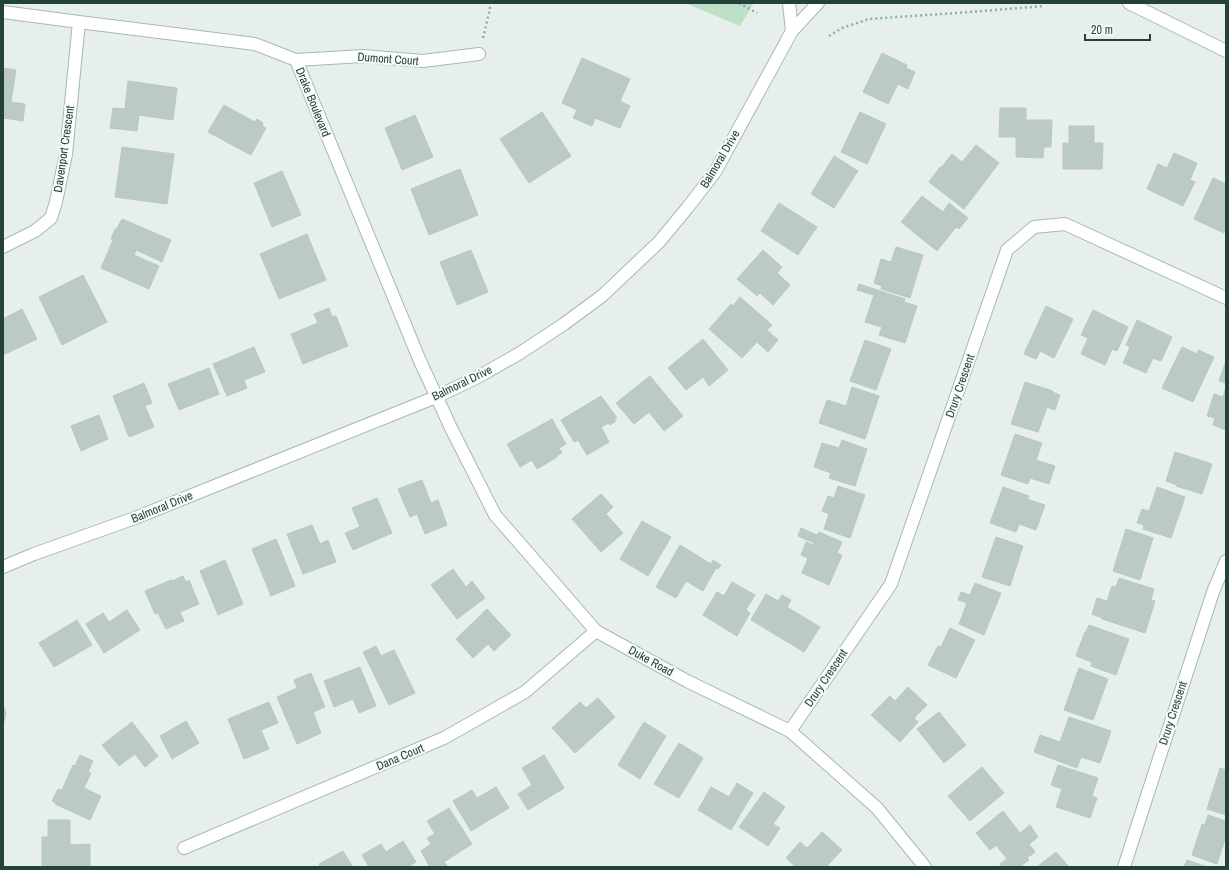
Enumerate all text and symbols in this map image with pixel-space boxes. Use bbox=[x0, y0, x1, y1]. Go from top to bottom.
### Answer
scale bar bbox=[1085, 16, 1150, 42]
text: 20 m bbox=[1091, 22, 1113, 38]
street label: Dumont Court bbox=[357, 49, 419, 69]
street label: Drake Boulevard bbox=[292, 65, 334, 139]
street label: Davenport Crescent bbox=[50, 104, 78, 193]
street label: Balmoral Drive bbox=[696, 127, 744, 191]
street label: Drury Crescent bbox=[942, 352, 978, 420]
street label: Balmoral Drive bbox=[429, 362, 495, 404]
street label: Balmoral Drive bbox=[129, 487, 195, 527]
street label: Duke Road bbox=[626, 642, 676, 680]
street label: Drury Crescent bbox=[801, 646, 851, 710]
street label: Drury Crescent bbox=[1155, 679, 1191, 747]
street label: Dana Court bbox=[374, 740, 427, 774]

